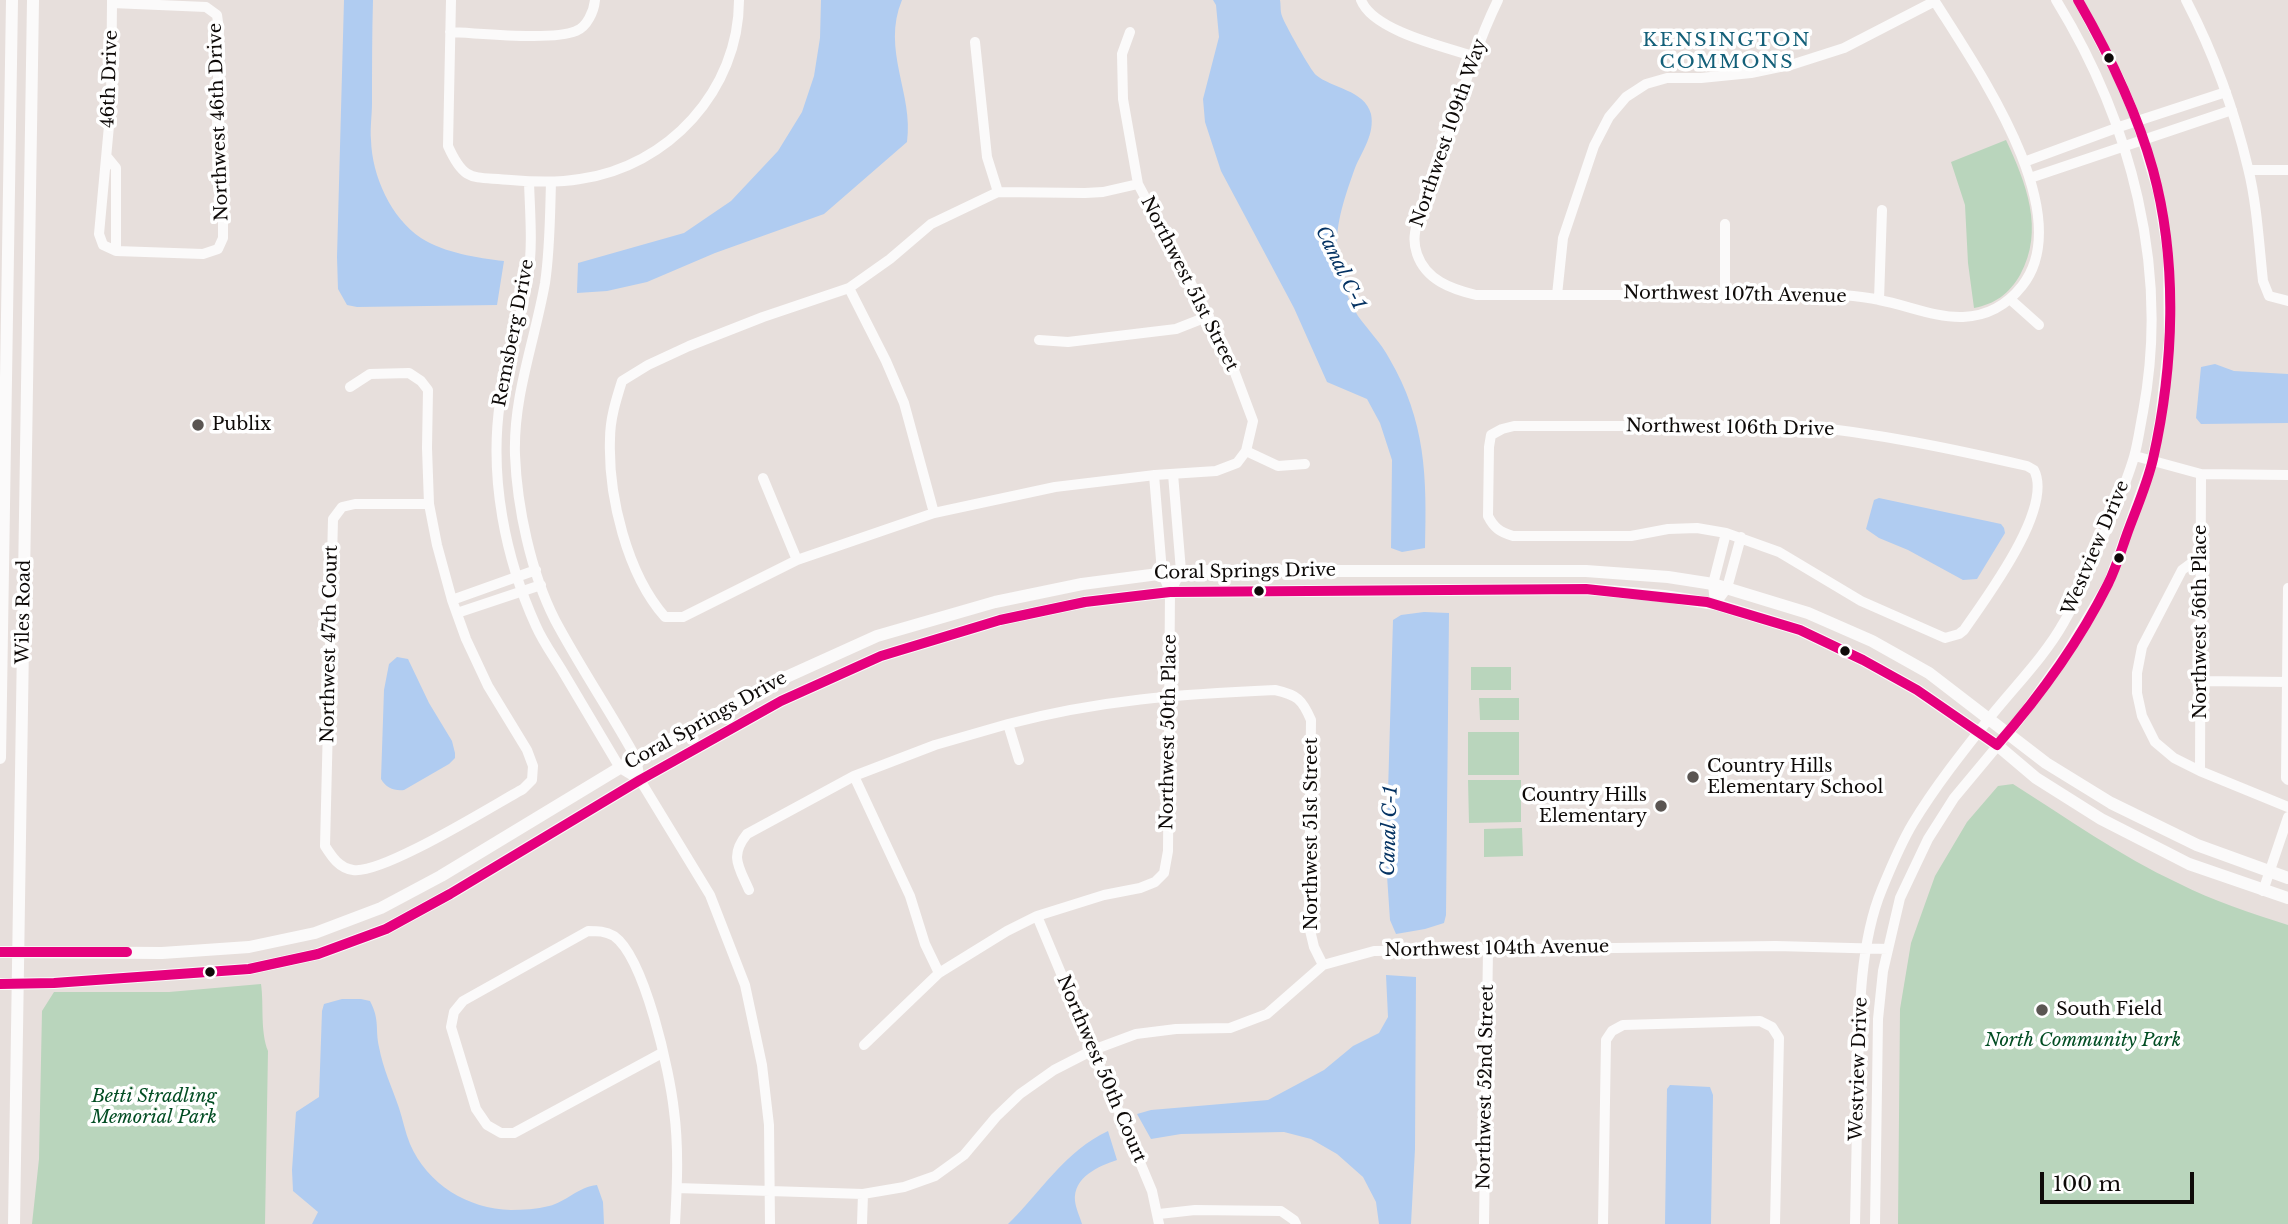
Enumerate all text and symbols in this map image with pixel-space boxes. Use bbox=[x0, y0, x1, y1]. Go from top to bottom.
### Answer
street label: Northwest 46th Drive bbox=[205, 23, 233, 221]
street label: 46th Drive bbox=[97, 30, 123, 128]
district label: KENSINGTON COMMONS bbox=[1644, 30, 1810, 74]
street label: Northwest 109th Way bbox=[1407, 36, 1491, 230]
unlabelled marker bbox=[2102, 51, 2116, 65]
street label: Northwest 51st Street bbox=[1136, 193, 1242, 375]
water label: Canal C-1 bbox=[1310, 222, 1370, 314]
street label: Remsberg Drive bbox=[489, 257, 539, 409]
street label: Northwest 107th Avenue bbox=[1623, 282, 1847, 308]
place label: Publix bbox=[212, 414, 271, 436]
street label: Northwest 106th Drive bbox=[1626, 415, 1834, 441]
marker: Publix bbox=[190, 417, 206, 433]
street label: Westview Drive bbox=[2058, 477, 2134, 619]
street label: Northwest 56th Place bbox=[2190, 525, 2212, 719]
street label: Northwest 47th Court bbox=[317, 545, 343, 743]
unlabelled marker bbox=[2112, 551, 2126, 565]
street label: Wiles Road bbox=[12, 560, 36, 664]
street label: Coral Springs Drive bbox=[1154, 560, 1336, 584]
unlabelled marker bbox=[1252, 584, 1266, 598]
street label: Northwest 50th Place bbox=[1156, 634, 1182, 830]
unlabelled marker bbox=[1838, 644, 1852, 658]
street label: Coral Springs Drive bbox=[621, 667, 791, 775]
street label: Northwest 51st Street bbox=[1301, 738, 1323, 930]
place label: Country Hills Elementary School bbox=[1707, 756, 1883, 798]
marker: Country Hills Elementary School bbox=[1685, 769, 1701, 785]
place label: Country Hills Elementary bbox=[1522, 785, 1647, 828]
water label: Canal C-1 bbox=[1377, 786, 1403, 876]
marker: Country Hills Elementary bbox=[1653, 798, 1669, 814]
street label: Northwest 104th Avenue bbox=[1384, 936, 1610, 962]
unlabelled marker bbox=[203, 965, 217, 979]
street label: Northwest 50th Court bbox=[1052, 972, 1150, 1166]
street label: Northwest 52nd Street bbox=[1473, 984, 1499, 1190]
street label: Westview Drive bbox=[1846, 997, 1872, 1141]
place label: South Field bbox=[2056, 999, 2162, 1021]
marker: South Field bbox=[2034, 1002, 2050, 1018]
park label: North Community Park bbox=[1985, 1030, 2181, 1052]
park label: Betti Stradling Memorial Park bbox=[91, 1086, 217, 1128]
scale bar bbox=[2043, 1158, 2197, 1202]
text: 100 m bbox=[2053, 1171, 2121, 1197]

